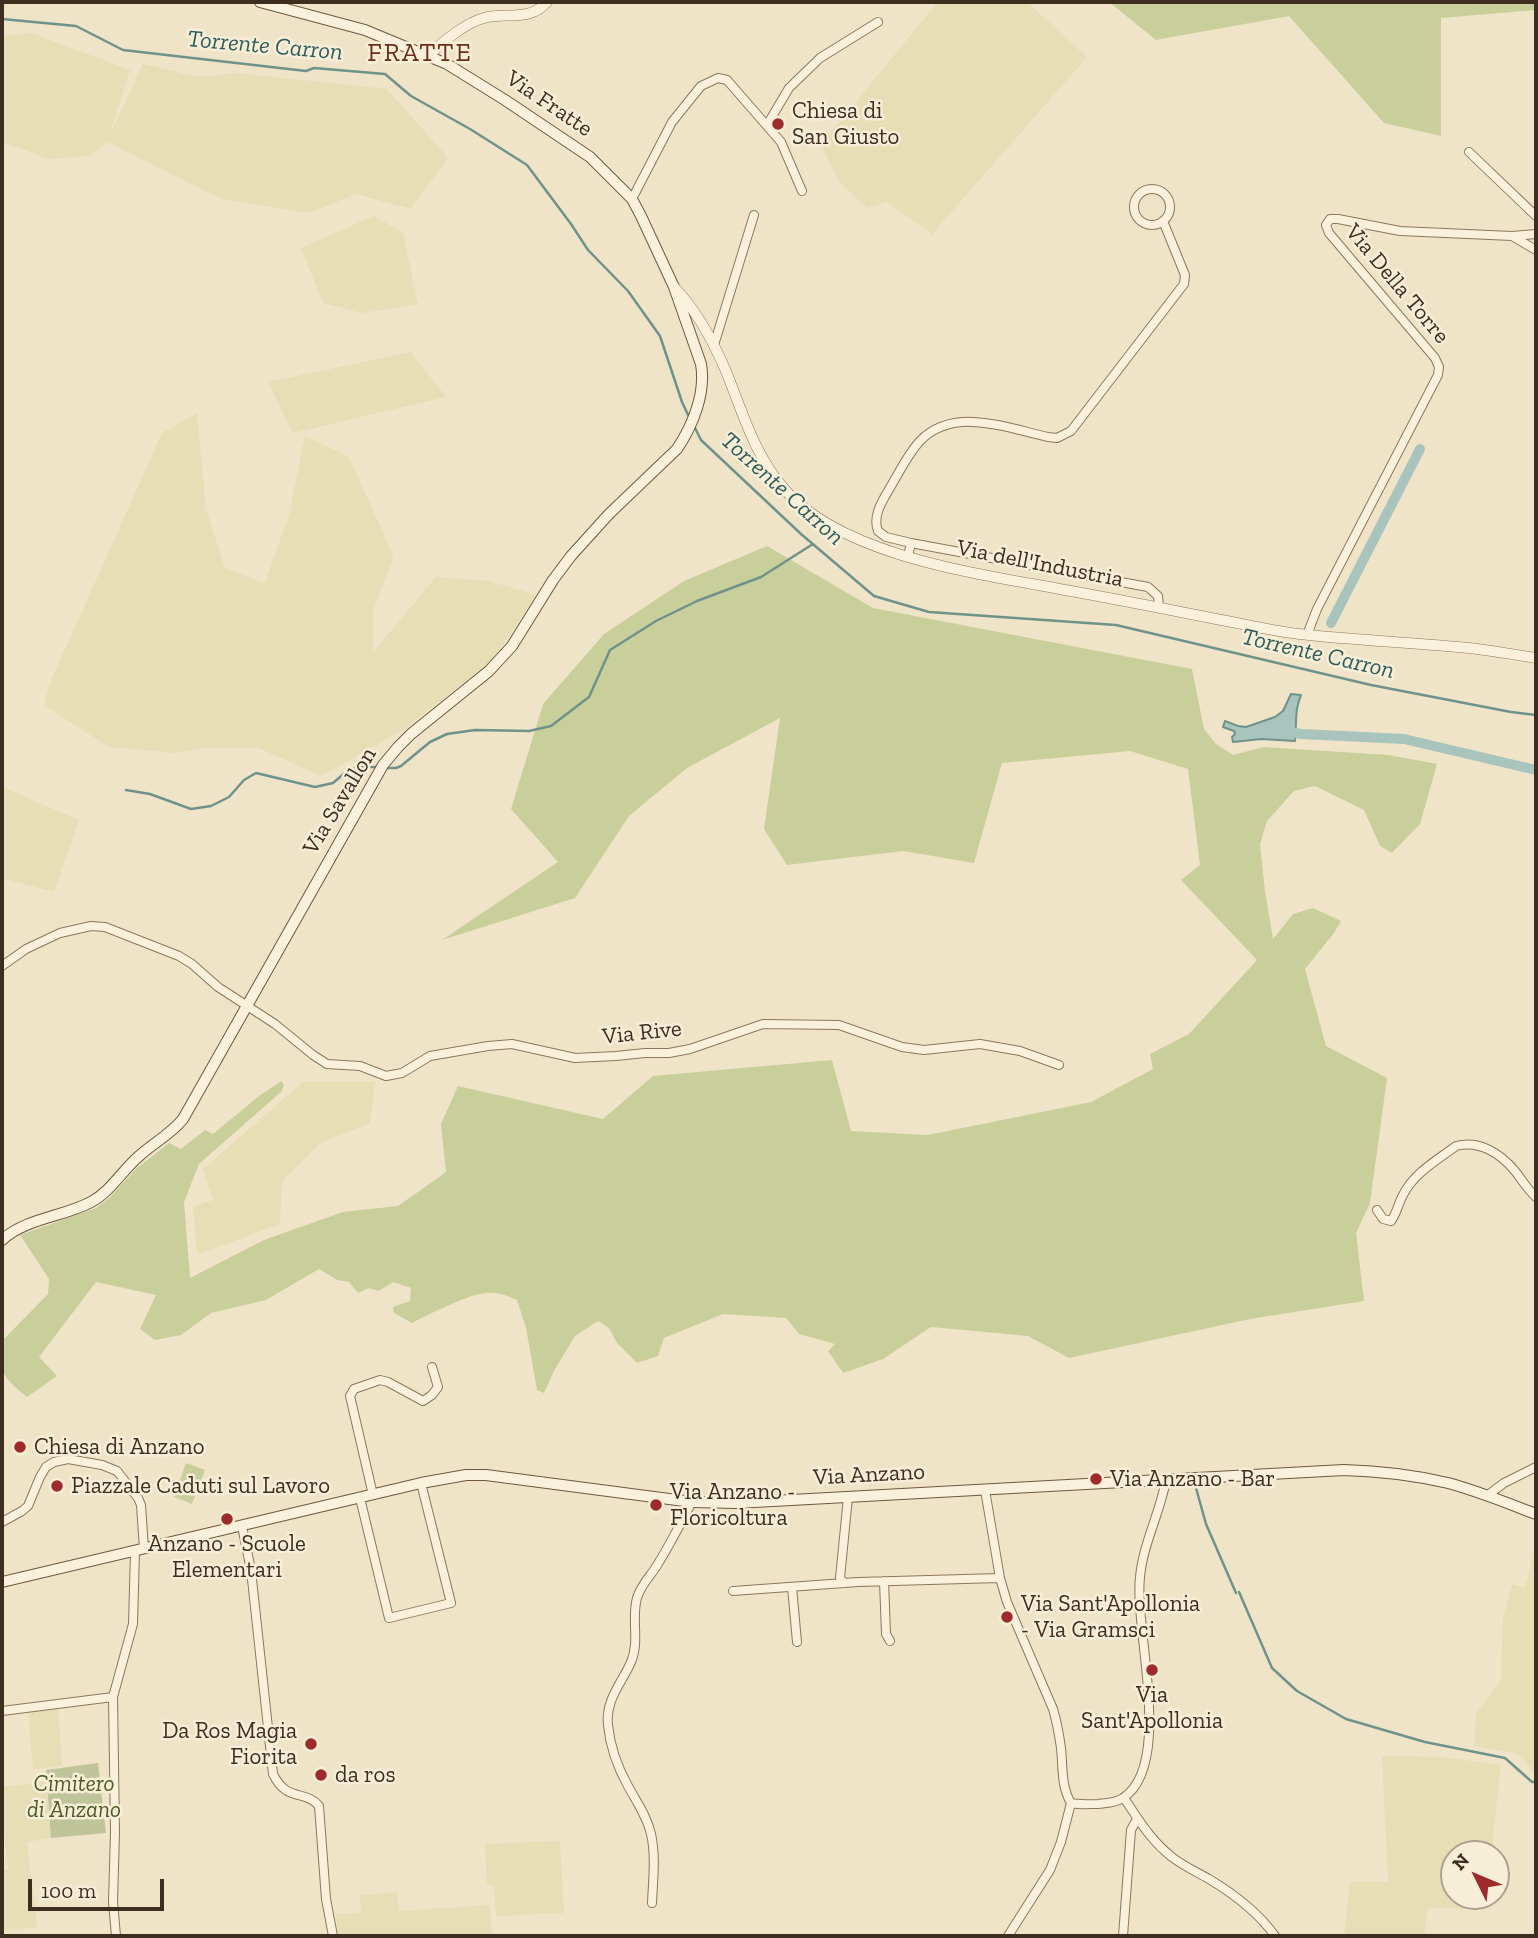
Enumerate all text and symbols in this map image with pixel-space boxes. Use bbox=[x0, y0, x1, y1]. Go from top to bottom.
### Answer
water label: Torrente Carron bbox=[186, 25, 344, 67]
district label: FRATTE bbox=[368, 38, 472, 70]
street label: Via Fratte bbox=[500, 65, 598, 143]
place label: Chiesa di San Giusto bbox=[792, 97, 899, 151]
marker: Chiesa di San Giusto bbox=[770, 116, 786, 132]
street label: Via Della Torre bbox=[1339, 219, 1455, 349]
water label: Torrente Carron bbox=[715, 426, 849, 552]
street label: Via dell'Industria bbox=[954, 534, 1126, 594]
water label: Torrente Carron bbox=[1239, 622, 1397, 686]
street label: Via Savallon bbox=[297, 742, 383, 860]
street label: Via Rive bbox=[601, 1015, 683, 1051]
place label: Chiesa di Anzano bbox=[34, 1433, 205, 1461]
marker: Chiesa di Anzano bbox=[12, 1439, 28, 1455]
street label: Via Anzano bbox=[812, 1458, 926, 1492]
place label: Via Anzano - Bar bbox=[1110, 1465, 1275, 1493]
marker: Via Anzano - Bar bbox=[1088, 1471, 1104, 1487]
place label: Piazzale Caduti sul Lavoro bbox=[71, 1472, 330, 1500]
marker: Piazzale Caduti sul Lavoro bbox=[49, 1478, 65, 1494]
place label: Via Anzano - Floricoltura bbox=[670, 1478, 795, 1532]
marker: Via Anzano - Floricoltura bbox=[648, 1497, 664, 1513]
marker: Anzano - Scuole Elementari bbox=[219, 1511, 235, 1527]
place label: Anzano - Scuole Elementari bbox=[148, 1530, 306, 1584]
place label: Via Sant'Apollonia - Via Gramsci bbox=[1021, 1590, 1200, 1644]
marker: Via Sant'Apollonia - Via Gramsci bbox=[999, 1609, 1015, 1625]
marker: Via Sant'Apollonia bbox=[1144, 1662, 1160, 1678]
place label: Via Sant'Apollonia bbox=[1081, 1681, 1223, 1735]
place label: Da Ros Magia Fiorita bbox=[162, 1717, 297, 1771]
marker: Da Ros Magia Fiorita bbox=[303, 1736, 319, 1752]
place label: da ros bbox=[335, 1761, 395, 1789]
marker: da ros bbox=[313, 1767, 329, 1783]
park label: Cimitero di Anzano bbox=[27, 1770, 121, 1824]
north arrow bbox=[1440, 1840, 1510, 1910]
text: N bbox=[1447, 1849, 1474, 1875]
scale bar bbox=[32, 1864, 168, 1908]
text: 100 m bbox=[41, 1878, 96, 1903]

